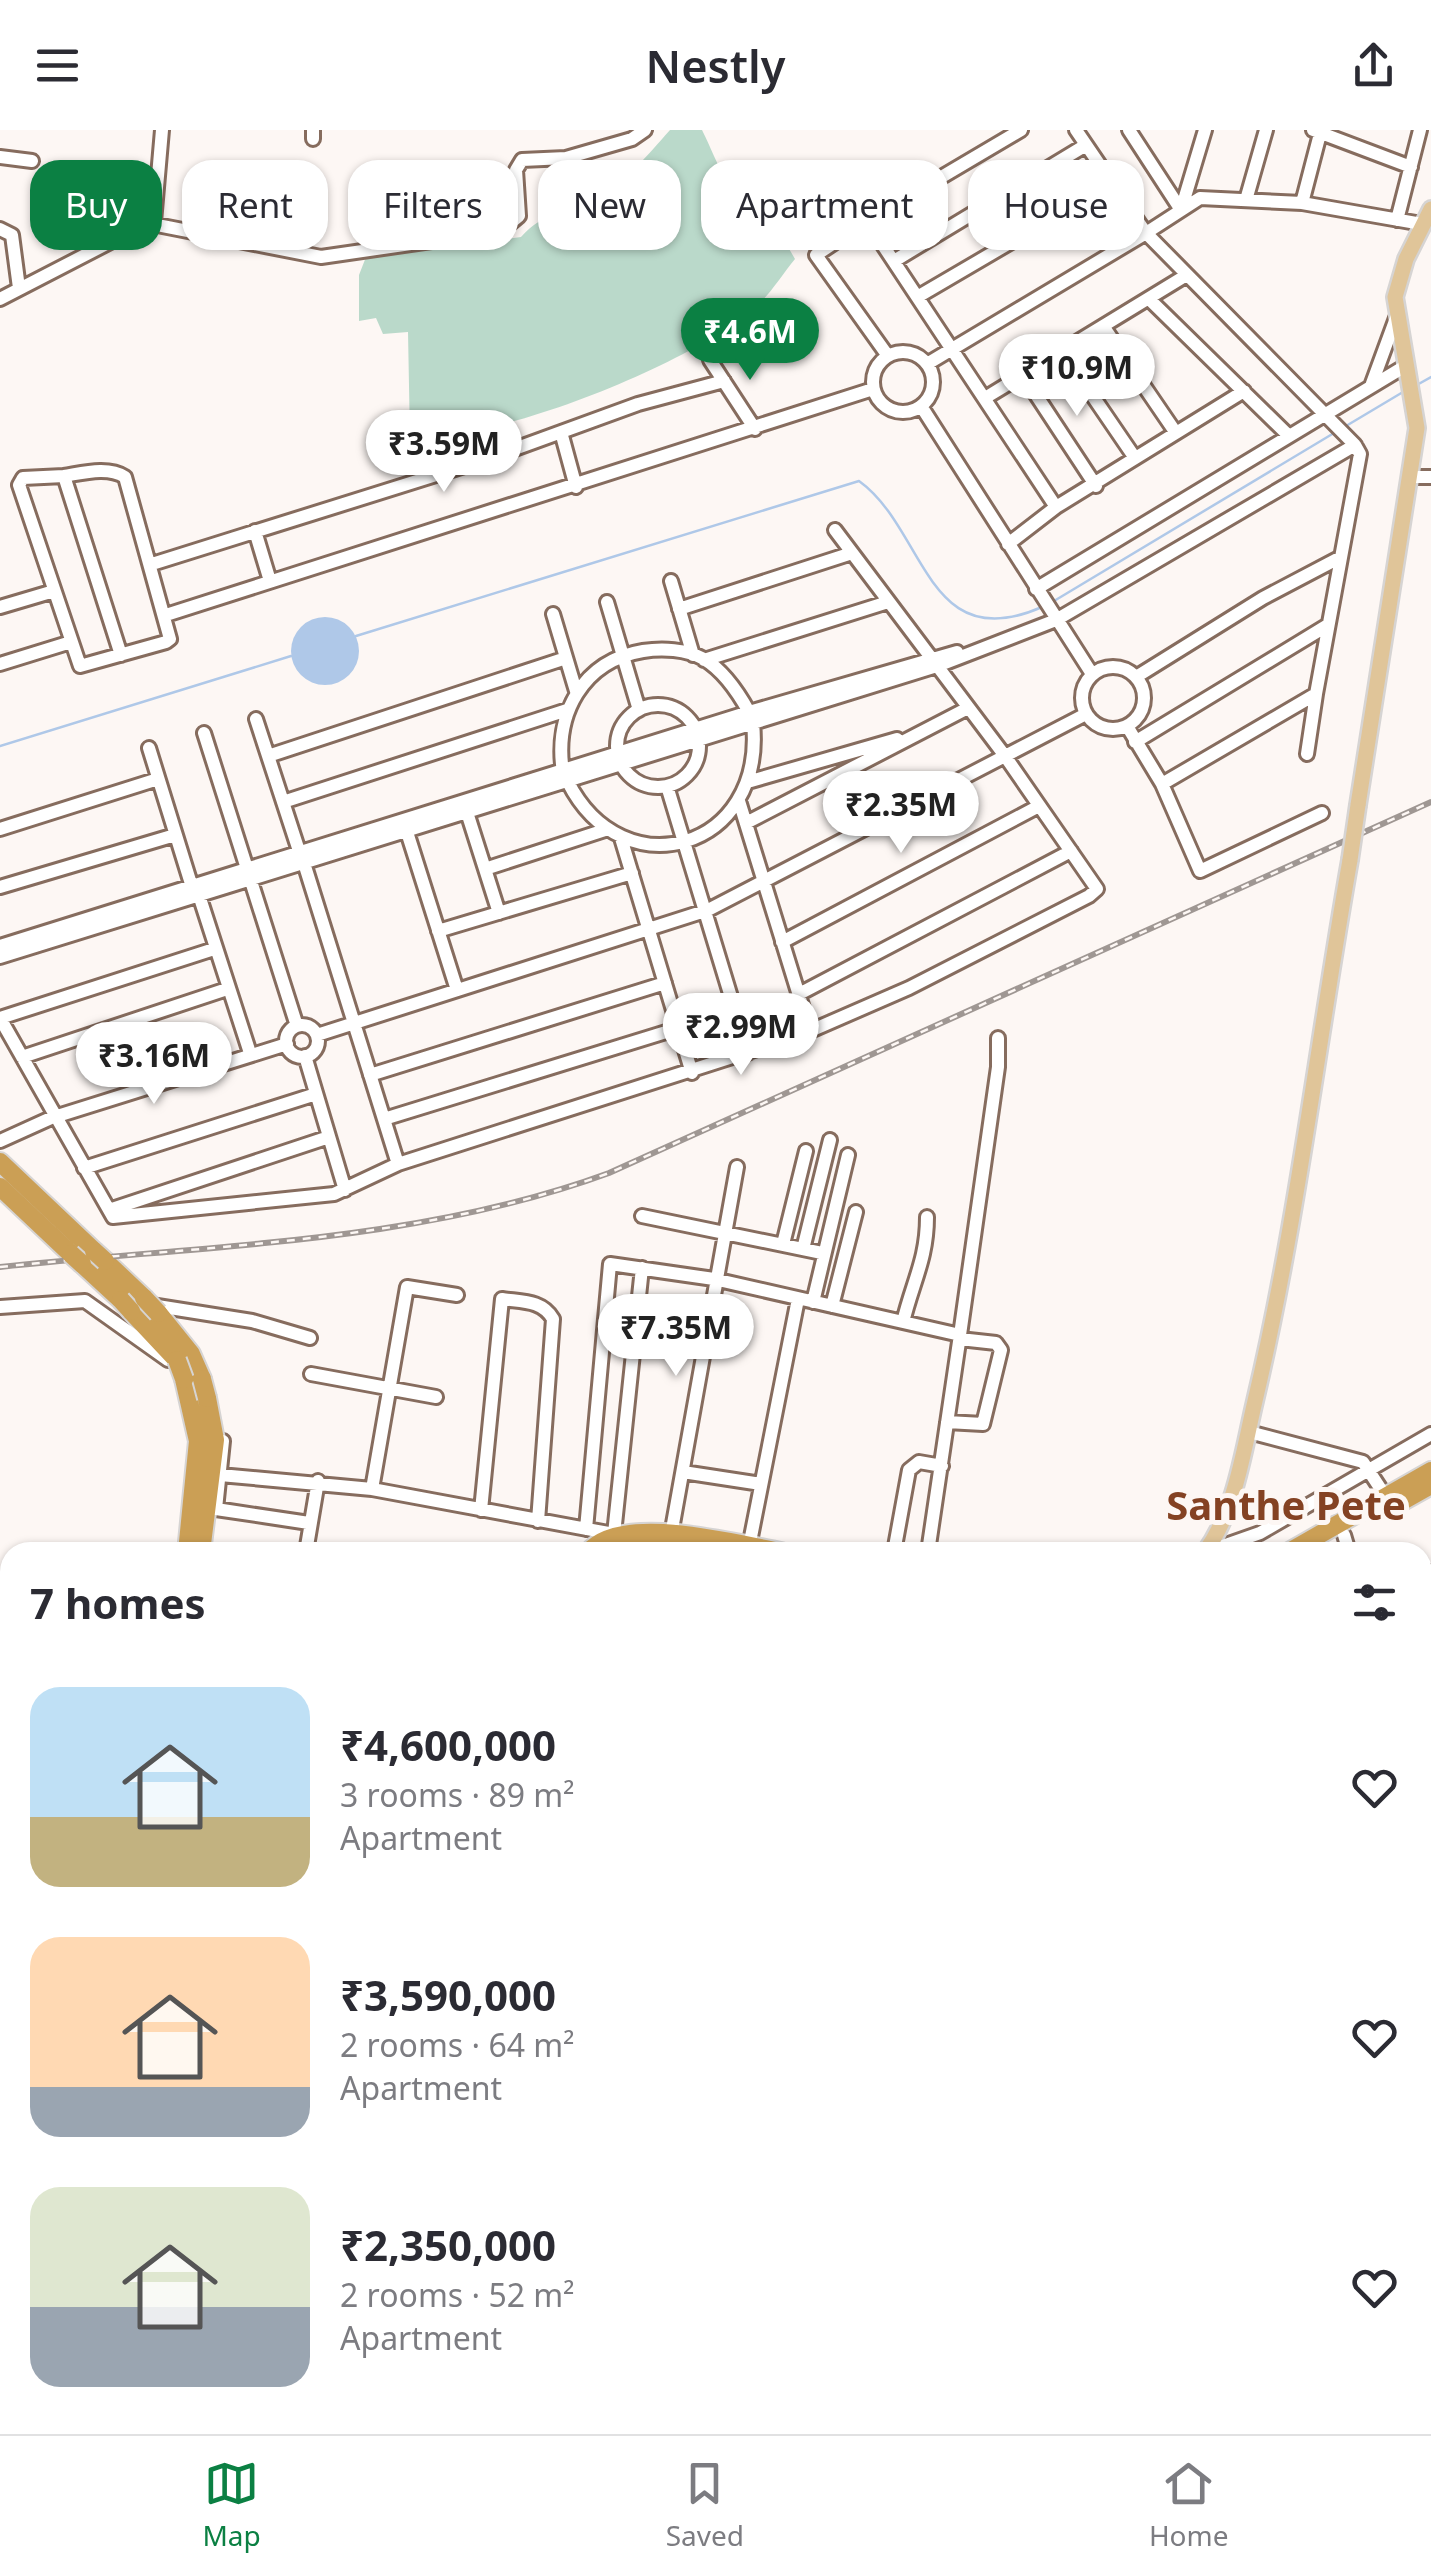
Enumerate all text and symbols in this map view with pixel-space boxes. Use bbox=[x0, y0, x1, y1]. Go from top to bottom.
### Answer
text: Nestly bbox=[646, 35, 785, 96]
icon: menu bbox=[30, 38, 85, 93]
icon: share bbox=[1346, 38, 1401, 93]
chip: Buy bbox=[30, 160, 162, 250]
chip: Rent bbox=[182, 160, 328, 250]
chip: Filters bbox=[348, 160, 518, 250]
chip: New bbox=[538, 160, 681, 250]
chip: Apartment bbox=[701, 160, 948, 250]
chip: House bbox=[968, 160, 1144, 250]
pin: ₹4.6M bbox=[680, 298, 820, 383]
text: ₹4.6M bbox=[703, 309, 797, 352]
pin: ₹10.9M bbox=[996, 334, 1158, 419]
text: ₹10.9M bbox=[1021, 345, 1133, 388]
pin: ₹3.59M bbox=[363, 410, 525, 495]
text: ₹3.59M bbox=[388, 421, 500, 464]
pin: ₹2.35M bbox=[820, 771, 982, 856]
text: ₹2.35M bbox=[845, 782, 957, 825]
pin: ₹2.99M bbox=[660, 993, 822, 1078]
text: ₹2.99M bbox=[685, 1004, 797, 1047]
pin: ₹3.16M bbox=[73, 1022, 235, 1107]
text: ₹3.16M bbox=[98, 1033, 210, 1076]
pin: ₹7.35M bbox=[595, 1294, 757, 1379]
text: ₹7.35M bbox=[620, 1305, 732, 1348]
district label: Santhe Pete bbox=[1166, 1477, 1406, 1532]
text: 7 homes bbox=[30, 1574, 206, 1631]
icon: filters bbox=[1347, 1575, 1402, 1630]
text: ₹4,600,000 bbox=[340, 1716, 556, 1773]
icon: home bbox=[110, 1727, 230, 1847]
icon: heart bbox=[1347, 1760, 1402, 1815]
text: 3 rooms · 89 m² bbox=[340, 1773, 574, 1816]
text: Apartment bbox=[340, 1816, 502, 1859]
text: ₹3,590,000 bbox=[340, 1966, 556, 2023]
icon: home bbox=[110, 1977, 230, 2097]
icon: heart bbox=[1347, 2010, 1402, 2065]
text: 2 rooms · 64 m² bbox=[340, 2023, 574, 2066]
text: Apartment bbox=[340, 2066, 502, 2109]
text: ₹2,350,000 bbox=[340, 2216, 556, 2273]
icon: home bbox=[110, 2227, 230, 2347]
icon: heart bbox=[1347, 2260, 1402, 2315]
text: 2 rooms · 52 m² bbox=[340, 2273, 574, 2316]
text: Apartment bbox=[340, 2316, 502, 2359]
tab: Map bbox=[202, 2456, 261, 2554]
tab: Saved bbox=[666, 2456, 744, 2554]
tab: Home bbox=[1149, 2456, 1229, 2554]

